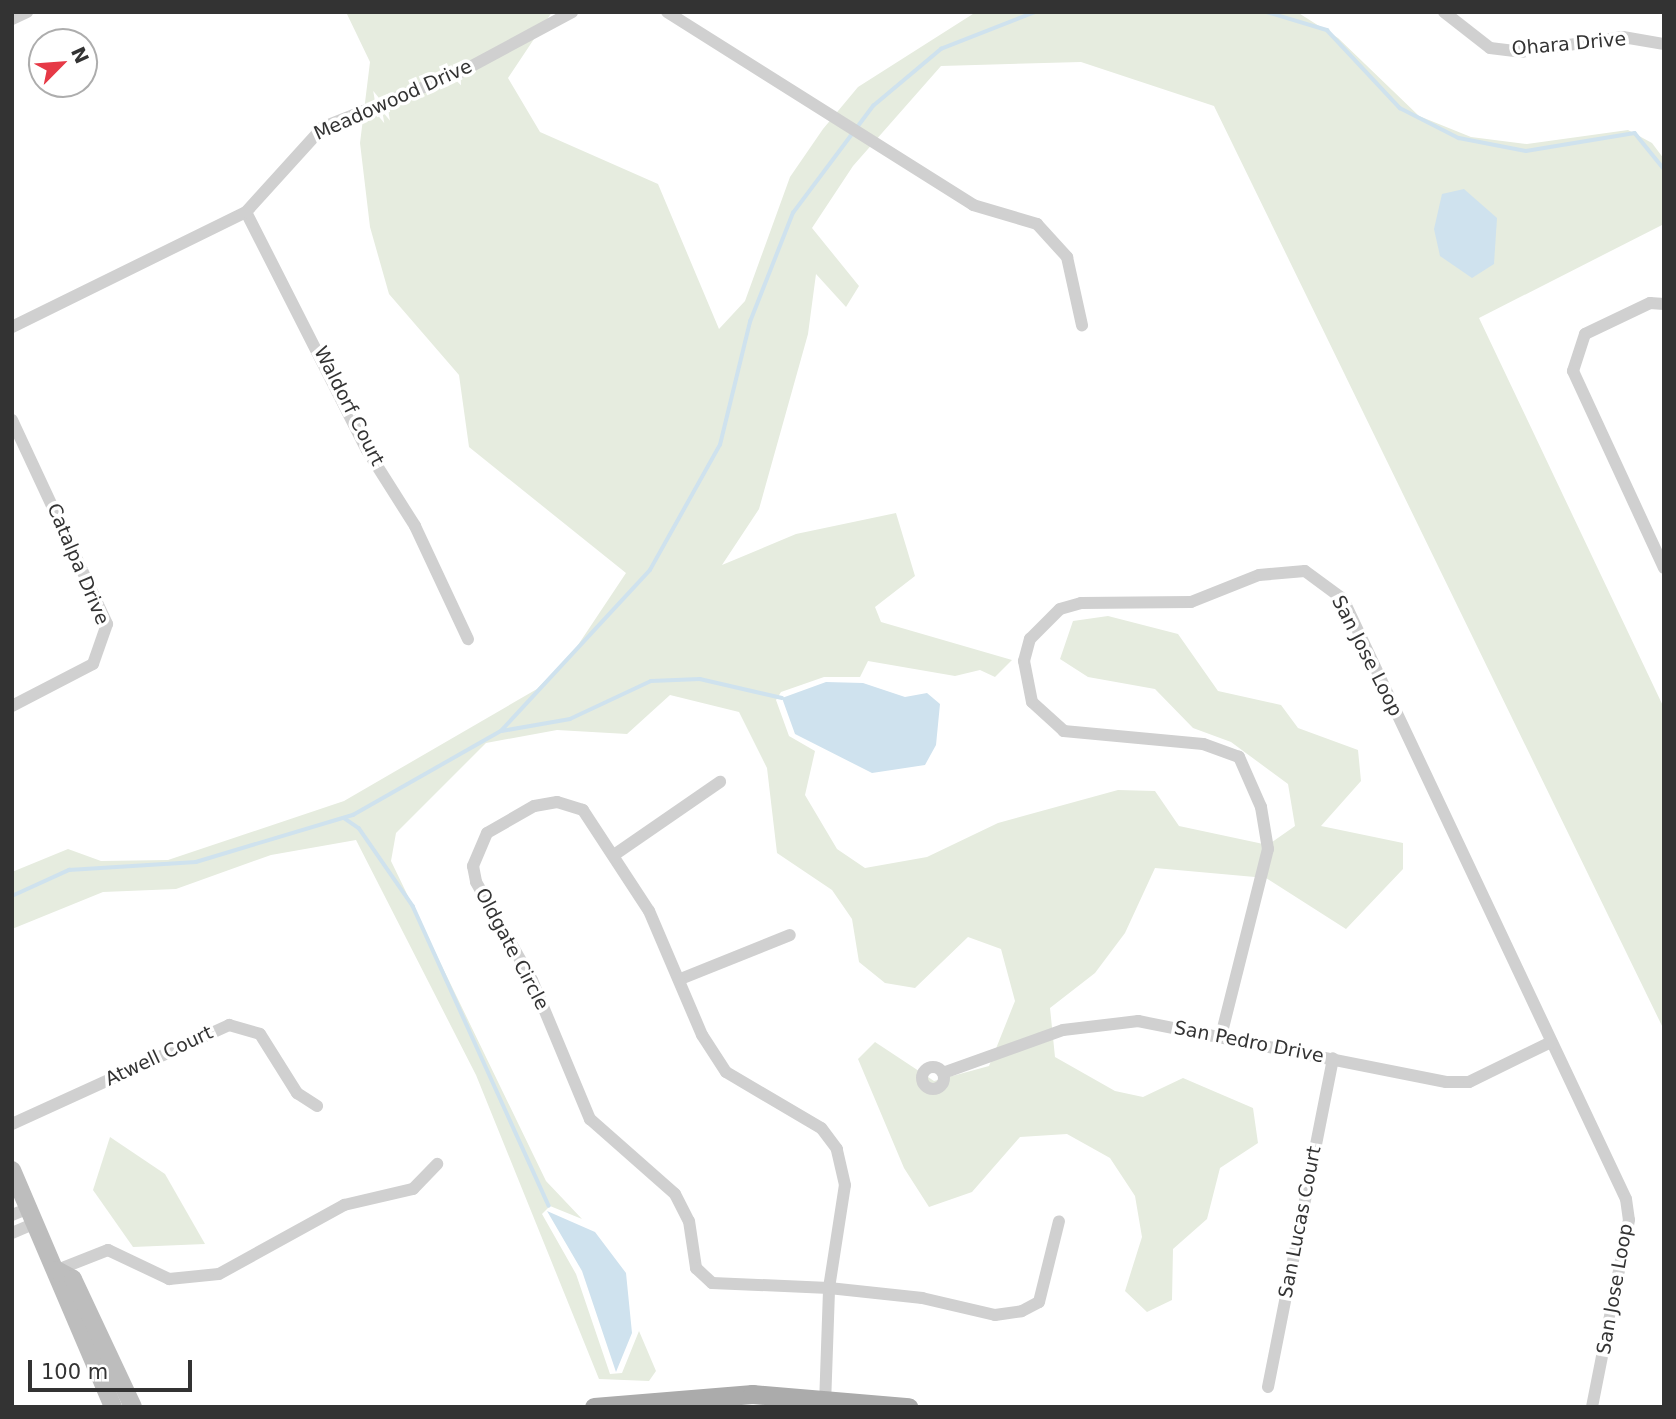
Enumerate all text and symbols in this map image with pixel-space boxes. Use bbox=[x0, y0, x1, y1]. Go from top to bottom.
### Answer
north arrow bbox=[28, 28, 98, 98]
street label: Ohara Drive bbox=[1511, 28, 1627, 60]
text: N bbox=[67, 43, 94, 67]
street label: Meadowood Drive bbox=[310, 55, 476, 145]
street label: Waldorf Court bbox=[309, 343, 389, 469]
street label: Catalpa Drive bbox=[42, 500, 114, 628]
street label: San Jose Loop bbox=[1327, 592, 1407, 720]
street label: Oldgate Circle bbox=[470, 884, 554, 1014]
street label: San Pedro Drive bbox=[1172, 1016, 1326, 1068]
street label: Atwell Court bbox=[102, 1021, 216, 1091]
street label: San Lucas Court bbox=[1274, 1144, 1326, 1300]
street label: San Jose Loop bbox=[1592, 1222, 1638, 1356]
scale bar bbox=[32, 1346, 196, 1390]
text: 100 m bbox=[41, 1360, 108, 1384]

